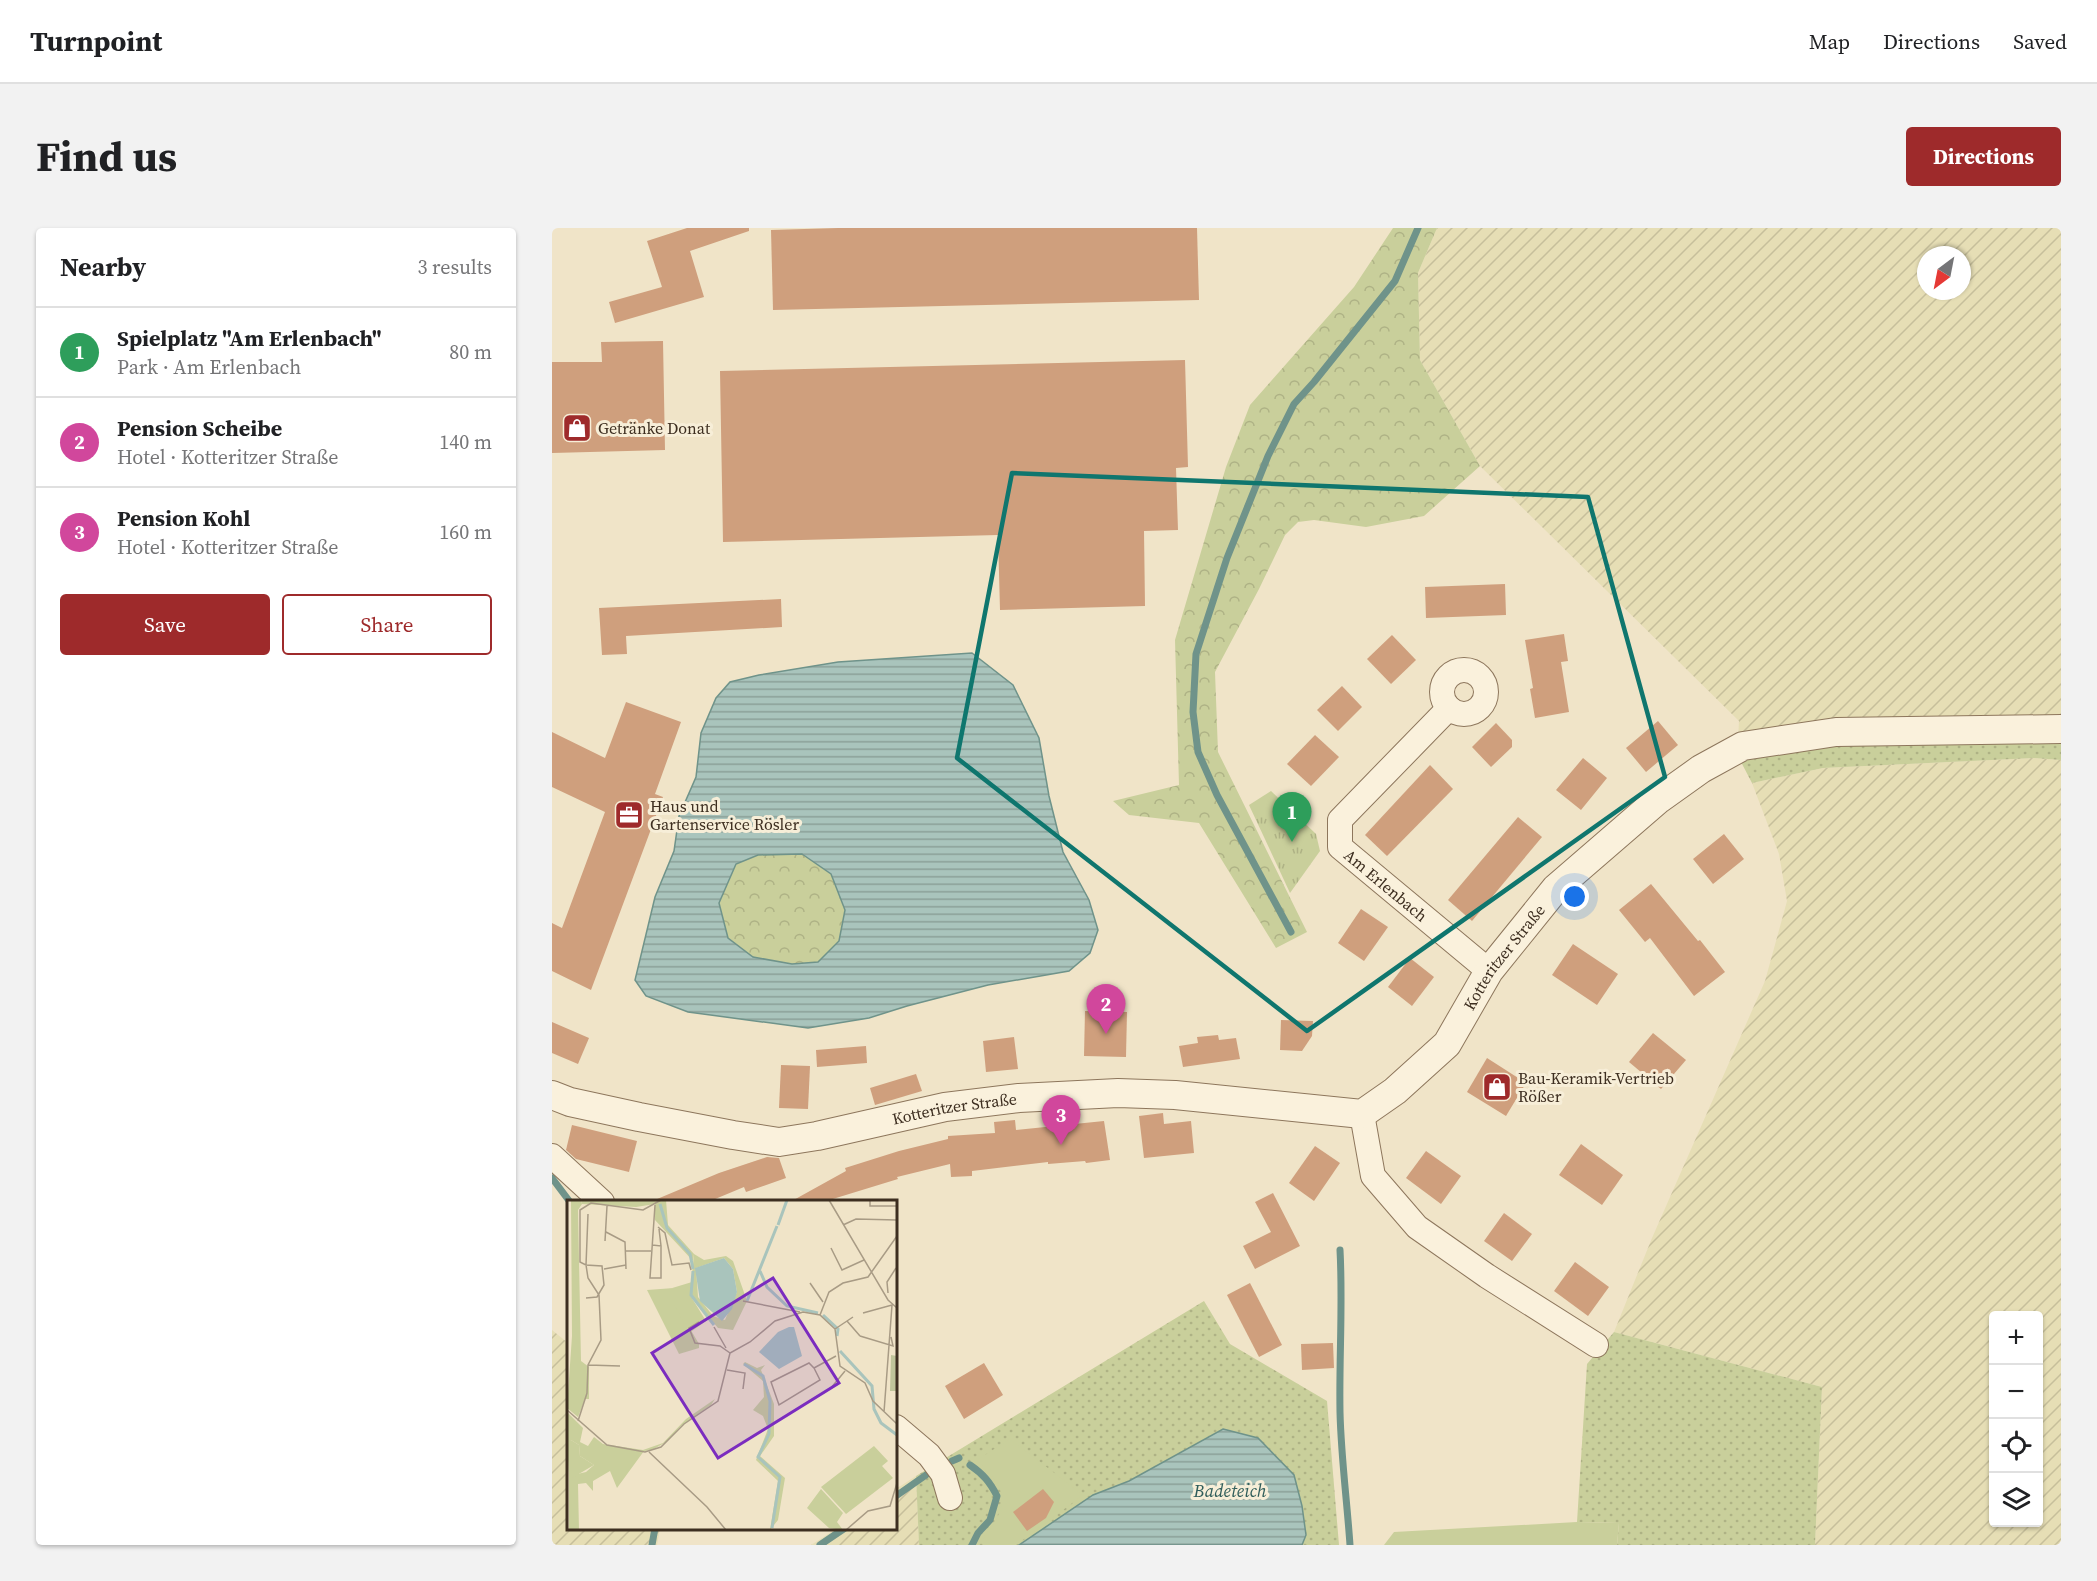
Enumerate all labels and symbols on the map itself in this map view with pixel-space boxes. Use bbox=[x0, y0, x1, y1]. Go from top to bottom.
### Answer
north arrow bbox=[1917, 246, 1971, 300]
shop icon: Getränke Donat bbox=[561, 412, 593, 444]
place label: Getränke Donat bbox=[598, 417, 711, 439]
pin: 1 bbox=[1272, 792, 1312, 842]
place label: Haus und Gartenservice Rösler bbox=[650, 795, 799, 835]
office icon: Haus und Gartenservice Rösler bbox=[613, 799, 645, 831]
street label: Am Erlenbach bbox=[1340, 844, 1433, 927]
your location bbox=[1560, 882, 1589, 911]
street label: Kotteritzer Straße bbox=[1458, 900, 1550, 1014]
pin: 2 bbox=[1086, 984, 1126, 1034]
place label: Bau-Keramik-Vertrieb Rößer bbox=[1518, 1067, 1674, 1107]
shop icon: Bau-Keramik-Vertrieb Rößer bbox=[1481, 1071, 1513, 1103]
street label: Kotteritzer Straße bbox=[890, 1087, 1018, 1130]
pin: 3 bbox=[1042, 1096, 1080, 1145]
inset map bbox=[567, 1200, 897, 1530]
water label: Badeteich bbox=[1193, 1478, 1267, 1503]

